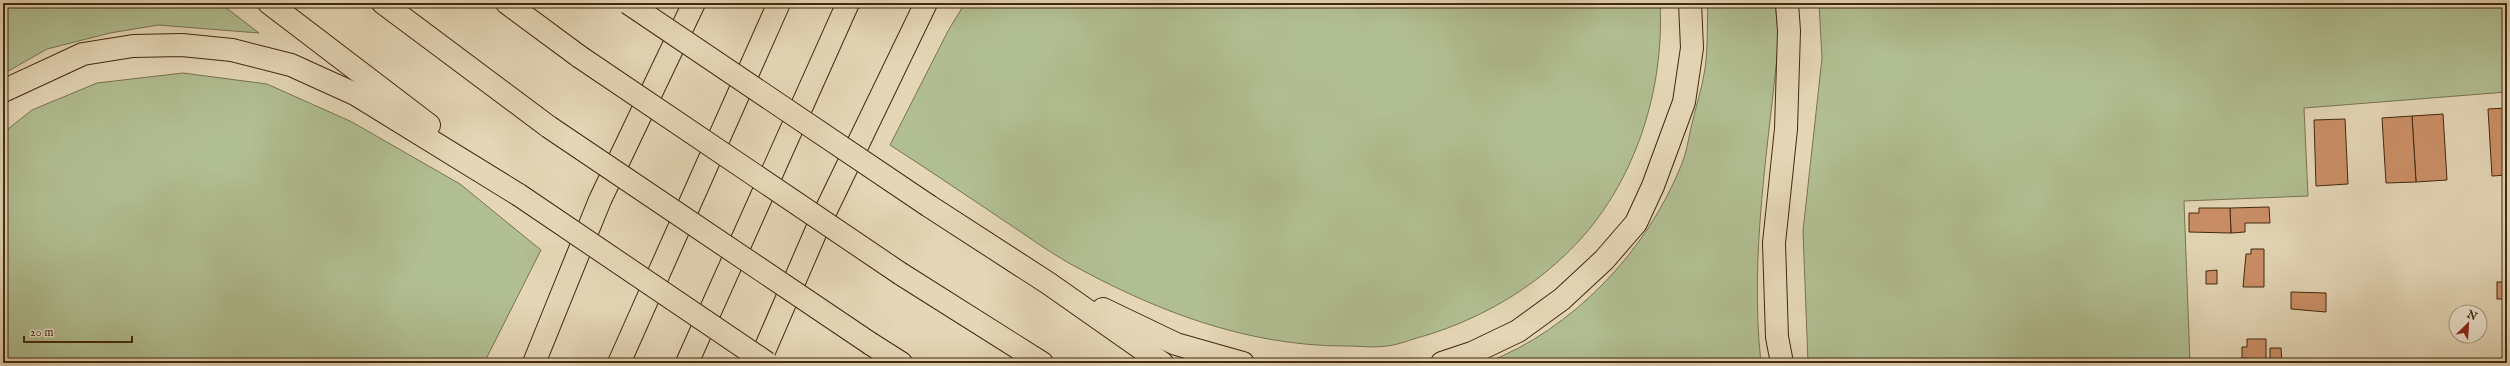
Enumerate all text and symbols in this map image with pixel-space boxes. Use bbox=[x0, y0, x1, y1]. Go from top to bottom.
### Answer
north arrow bbox=[2448, 304, 2488, 344]
text: N bbox=[2464, 307, 2480, 324]
scale bar bbox=[24, 318, 132, 344]
text: 20 m bbox=[30, 325, 53, 340]

